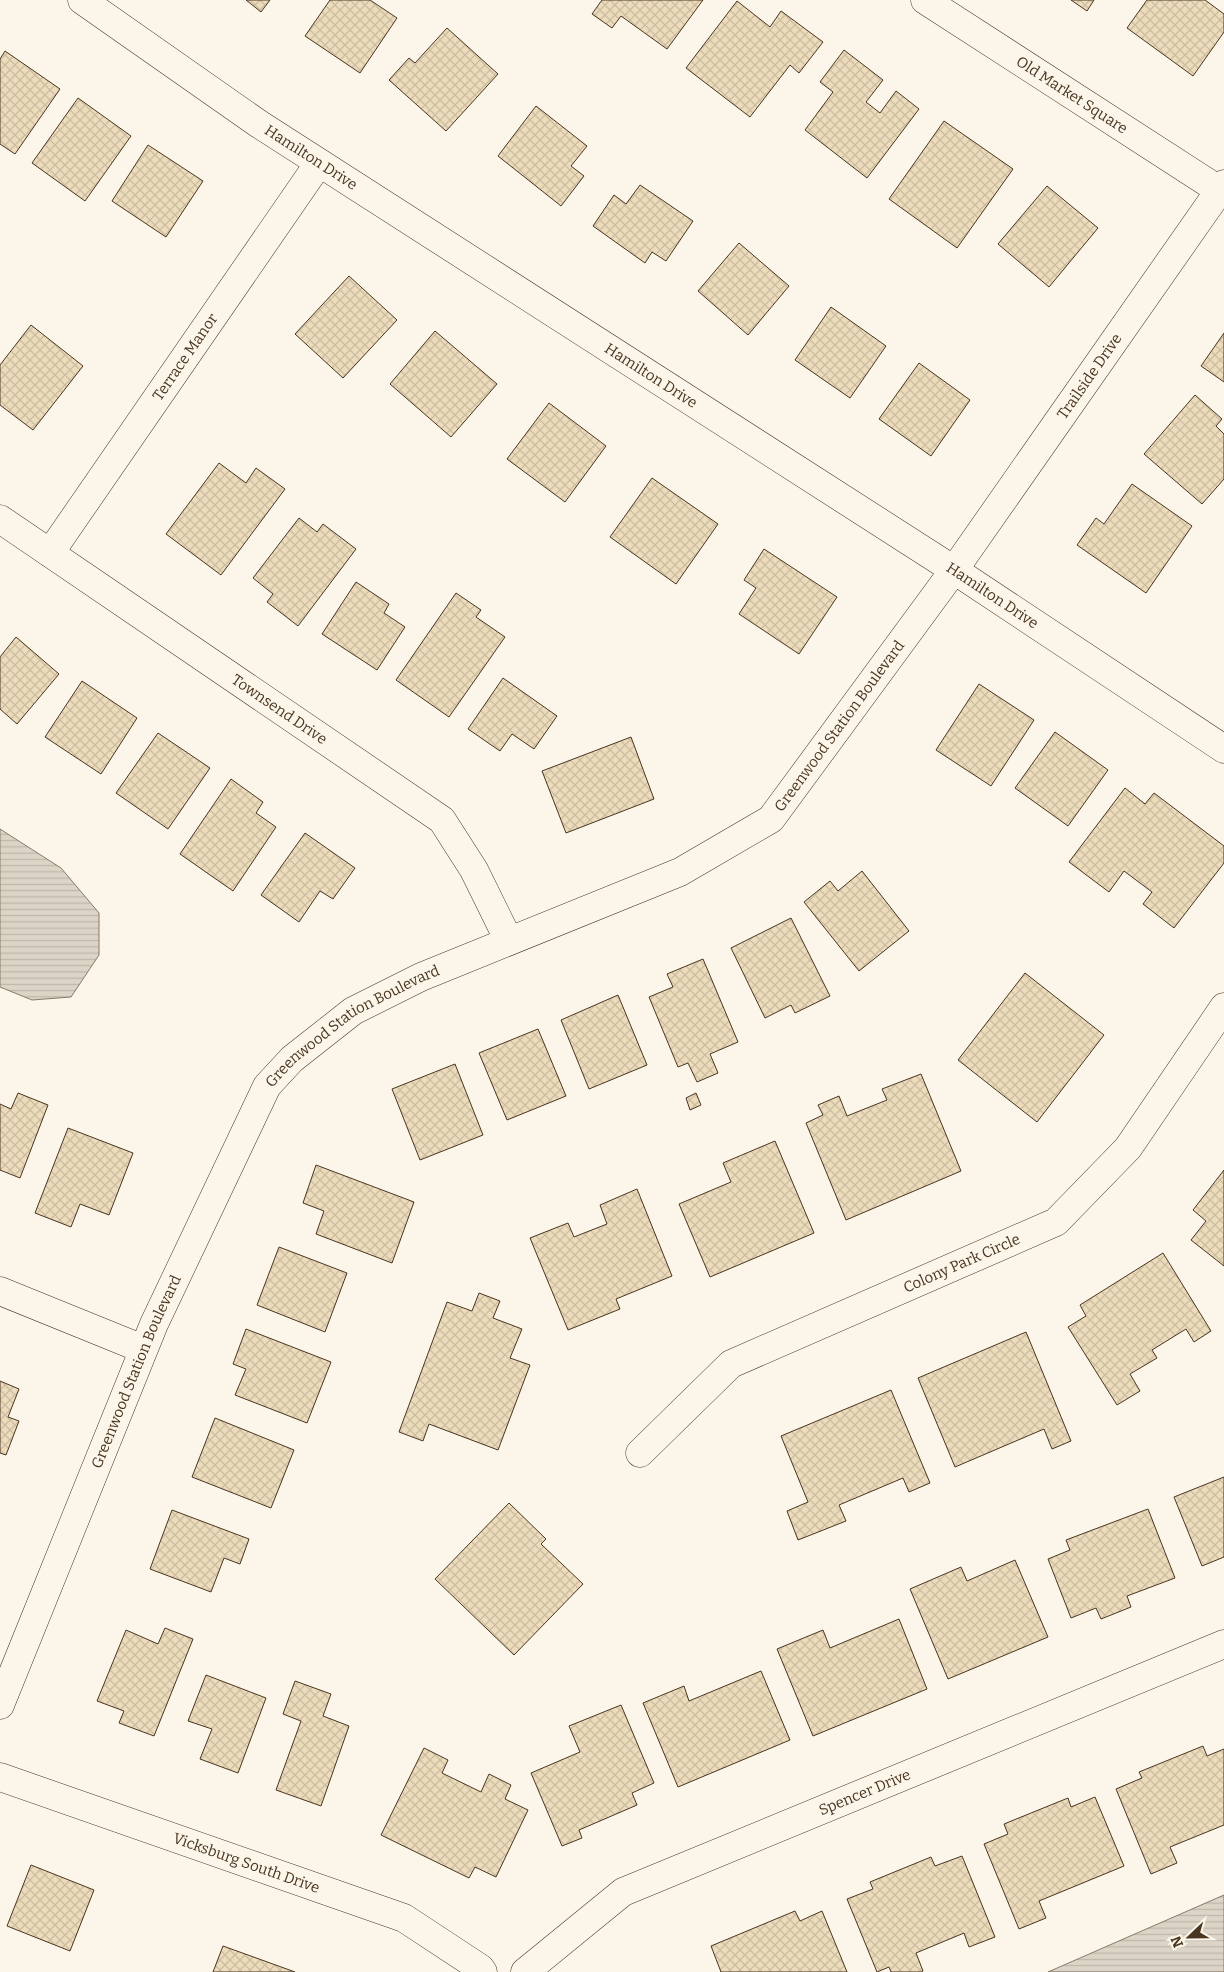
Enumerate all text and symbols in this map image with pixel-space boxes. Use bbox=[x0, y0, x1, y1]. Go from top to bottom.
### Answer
street label: Old Market Square bbox=[1013, 52, 1131, 138]
street label: Hamilton Drive bbox=[261, 121, 361, 194]
street label: Terrace Manor bbox=[149, 310, 222, 404]
street label: Trailside Drive bbox=[1053, 330, 1126, 423]
street label: Hamilton Drive bbox=[601, 339, 701, 412]
street label: Hamilton Drive bbox=[943, 559, 1042, 632]
street label: Greenwood Station Boulevard bbox=[770, 637, 908, 815]
street label: Townsend Drive bbox=[228, 670, 331, 748]
street label: Greenwood Station Boulevard bbox=[261, 961, 442, 1091]
street label: Colony Park Circle bbox=[901, 1230, 1023, 1297]
street label: Greenwood Station Boulevard bbox=[88, 1272, 185, 1471]
street label: Spencer Drive bbox=[816, 1765, 913, 1819]
street label: Vicksburg South Drive bbox=[171, 1829, 322, 1897]
north arrow bbox=[1164, 1912, 1214, 1962]
text: N bbox=[1167, 1933, 1187, 1950]

